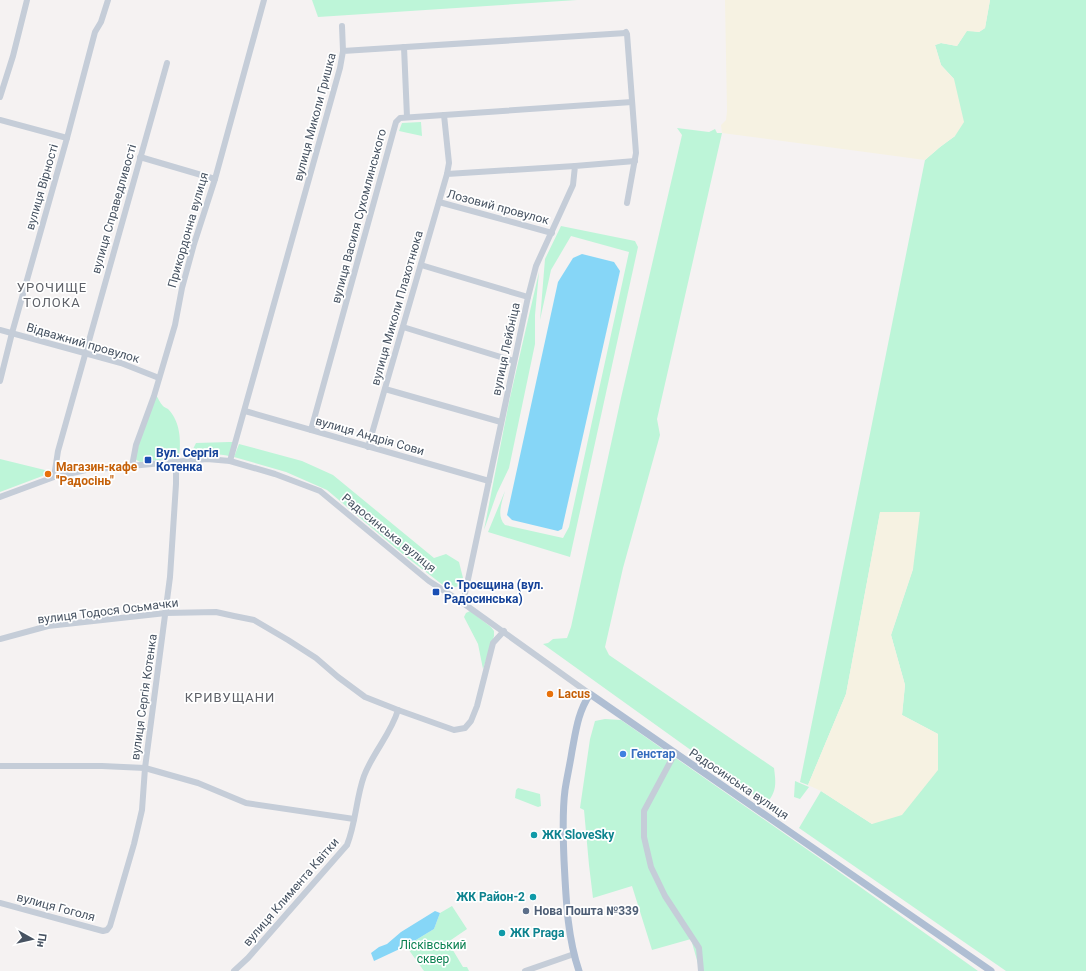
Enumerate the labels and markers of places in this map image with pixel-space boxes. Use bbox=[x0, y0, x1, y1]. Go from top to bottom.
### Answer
place label: Вул. Сергія Котенка bbox=[156, 446, 219, 474]
marker: Вул. Сергія Котенка bbox=[143, 455, 153, 465]
place label: Магазин-кафе ''Радосінь" bbox=[56, 460, 138, 488]
marker: Магазин-кафе ''Радосінь" bbox=[43, 469, 53, 479]
place label: с. Троєщина (вул. Радосинська) bbox=[444, 578, 544, 606]
marker: с. Троєщина (вул. Радосинська) bbox=[431, 587, 441, 597]
place label: Lacus bbox=[558, 687, 590, 701]
marker: Lacus bbox=[545, 689, 555, 699]
place label: Генстар bbox=[631, 747, 676, 761]
marker: Генстар bbox=[618, 749, 628, 759]
place label: ЖК SloveSky bbox=[542, 828, 615, 842]
marker: ЖК SloveSky bbox=[529, 830, 539, 840]
place label: ЖК Район-2 bbox=[456, 890, 525, 904]
marker: ЖК Район-2 bbox=[528, 892, 538, 902]
place label: Нова Пошта №339 bbox=[534, 904, 639, 918]
marker: Нова Пошта №339 bbox=[521, 906, 531, 916]
place label: ЖК Praga bbox=[510, 926, 565, 940]
marker: ЖК Praga bbox=[497, 928, 507, 938]

